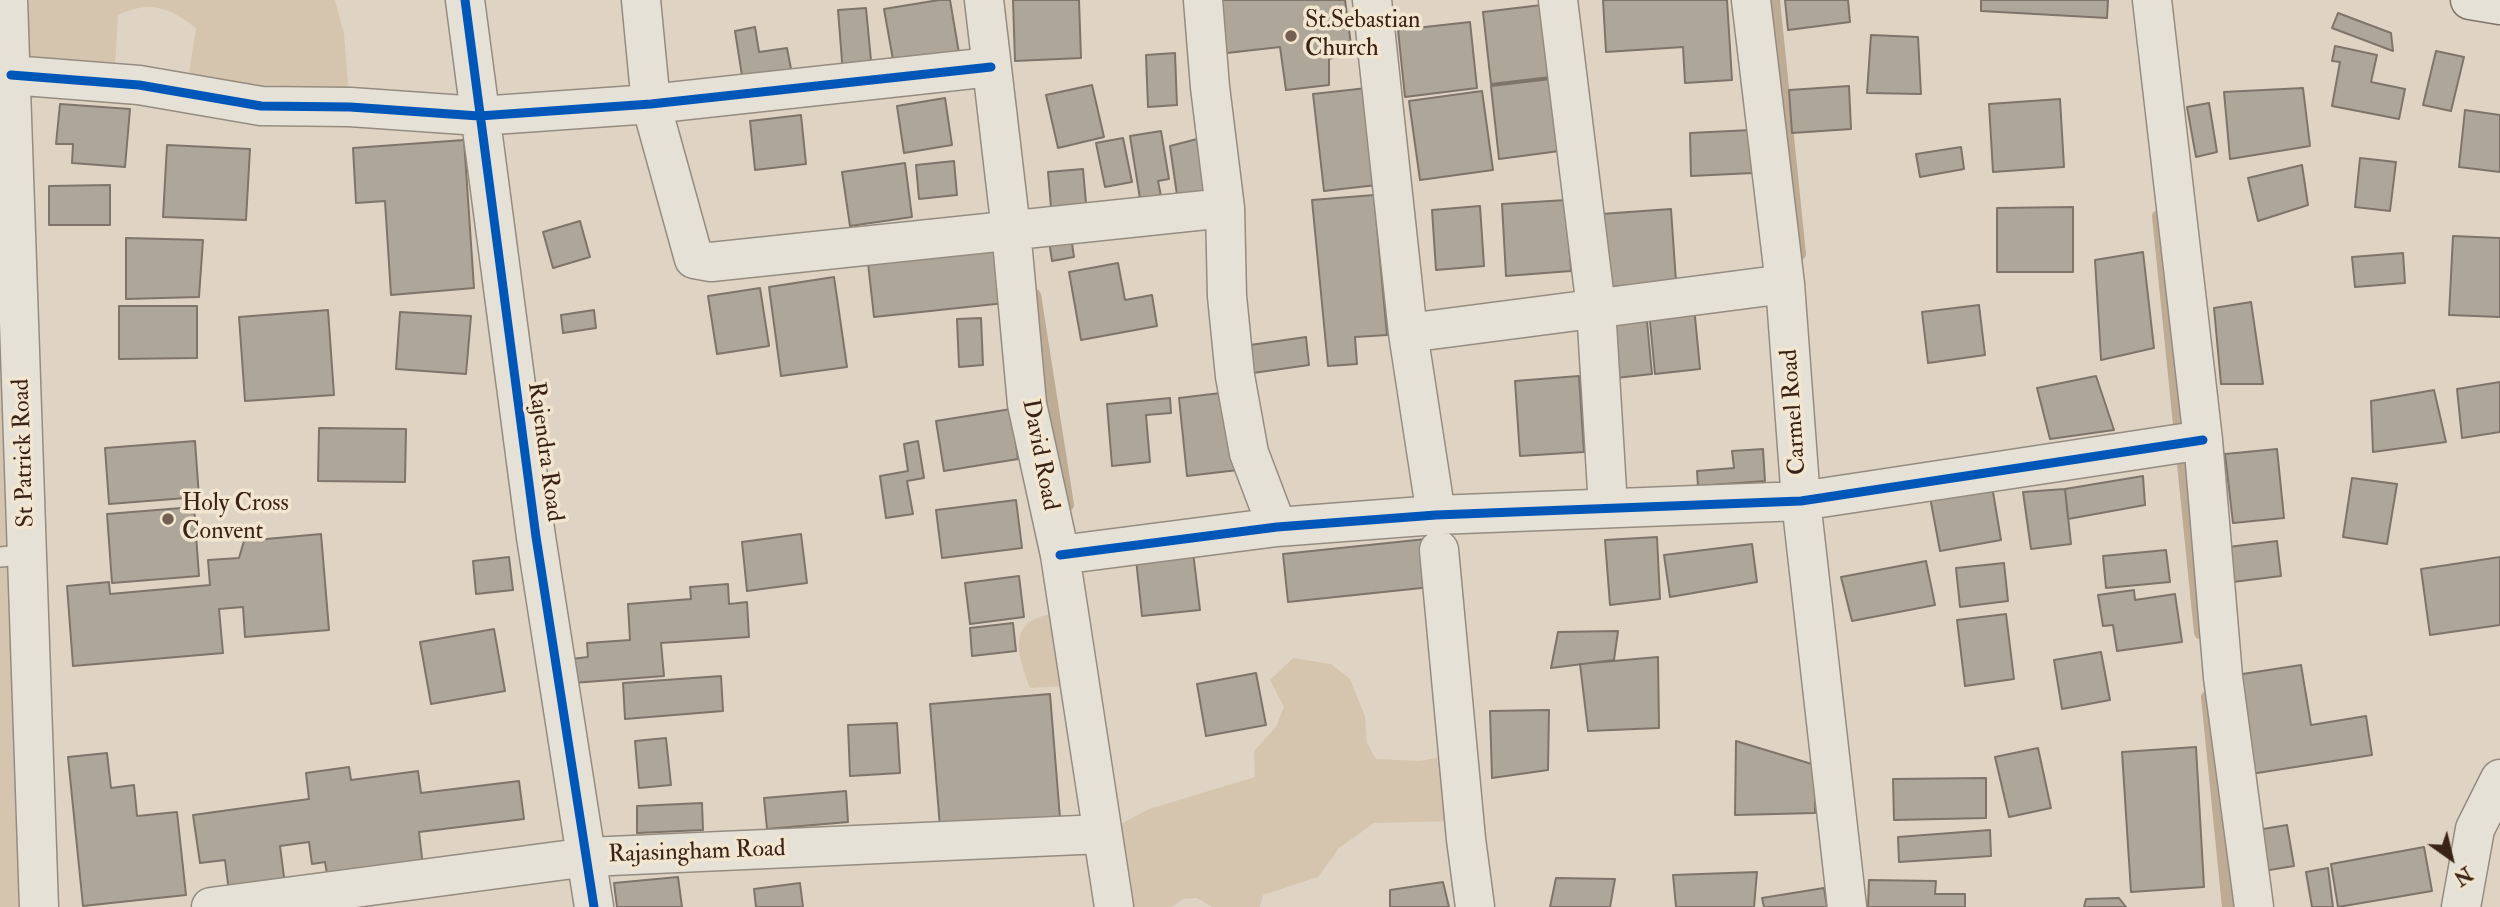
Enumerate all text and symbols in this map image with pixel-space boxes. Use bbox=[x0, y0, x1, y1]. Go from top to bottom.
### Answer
place label: St.Sebastian Church bbox=[1305, 8, 1420, 64]
marker: St.Sebastian Church bbox=[1283, 28, 1299, 44]
street label: Carmel Road bbox=[1776, 348, 1814, 476]
street label: St Patrick Road bbox=[8, 378, 42, 528]
street label: Rajendra Road bbox=[520, 380, 568, 524]
street label: David Road bbox=[1014, 397, 1064, 513]
place label: Holy Cross Convent bbox=[182, 491, 289, 547]
marker: Holy Cross Convent bbox=[160, 511, 176, 527]
north arrow bbox=[2416, 823, 2486, 893]
street label: Rajasingham Road bbox=[608, 836, 786, 870]
text: N bbox=[2449, 861, 2477, 890]

